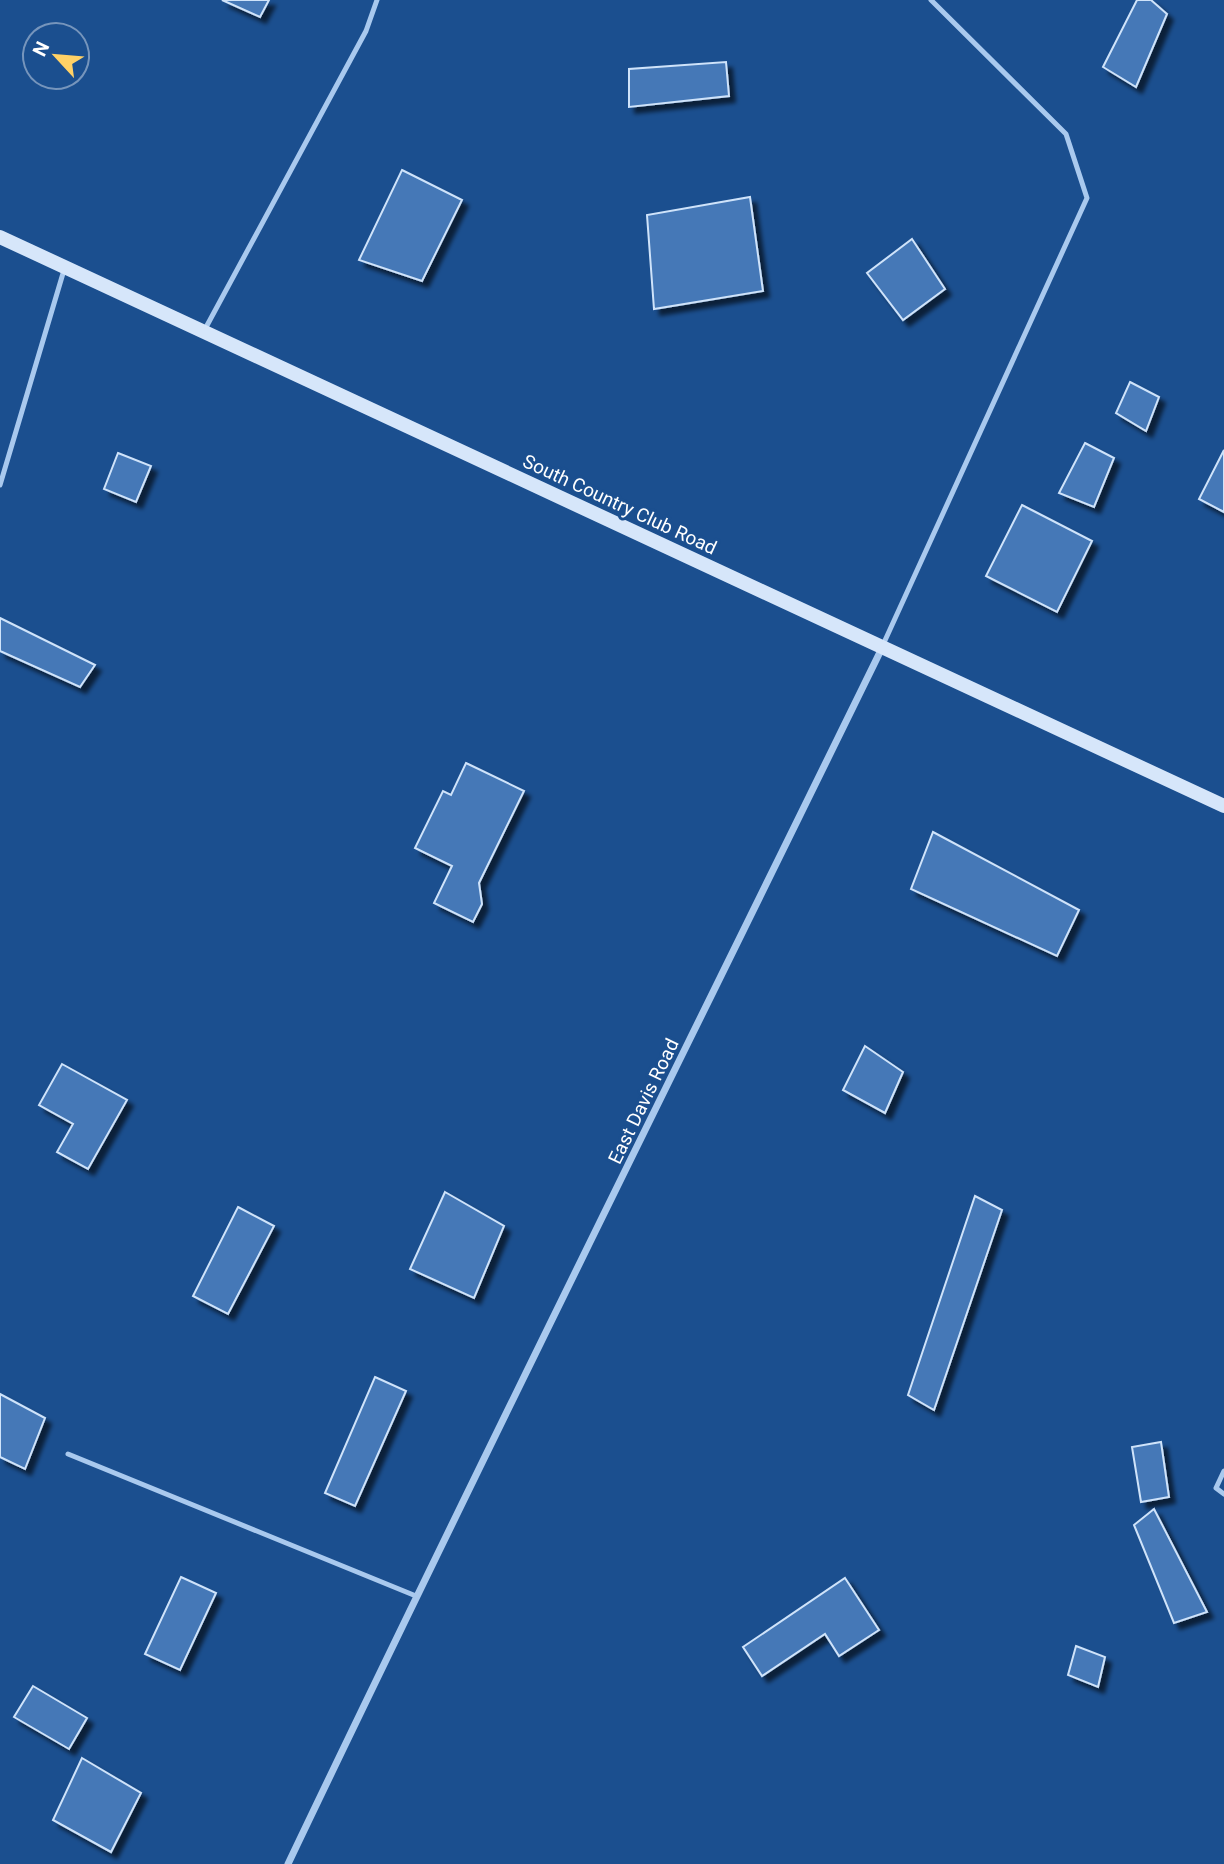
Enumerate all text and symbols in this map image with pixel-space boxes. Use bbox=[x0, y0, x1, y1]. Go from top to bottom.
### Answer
north arrow bbox=[21, 21, 91, 91]
text: N bbox=[28, 38, 54, 60]
street label: South Country Club Road bbox=[519, 449, 720, 559]
street label: East Davis Road bbox=[603, 1035, 684, 1168]

